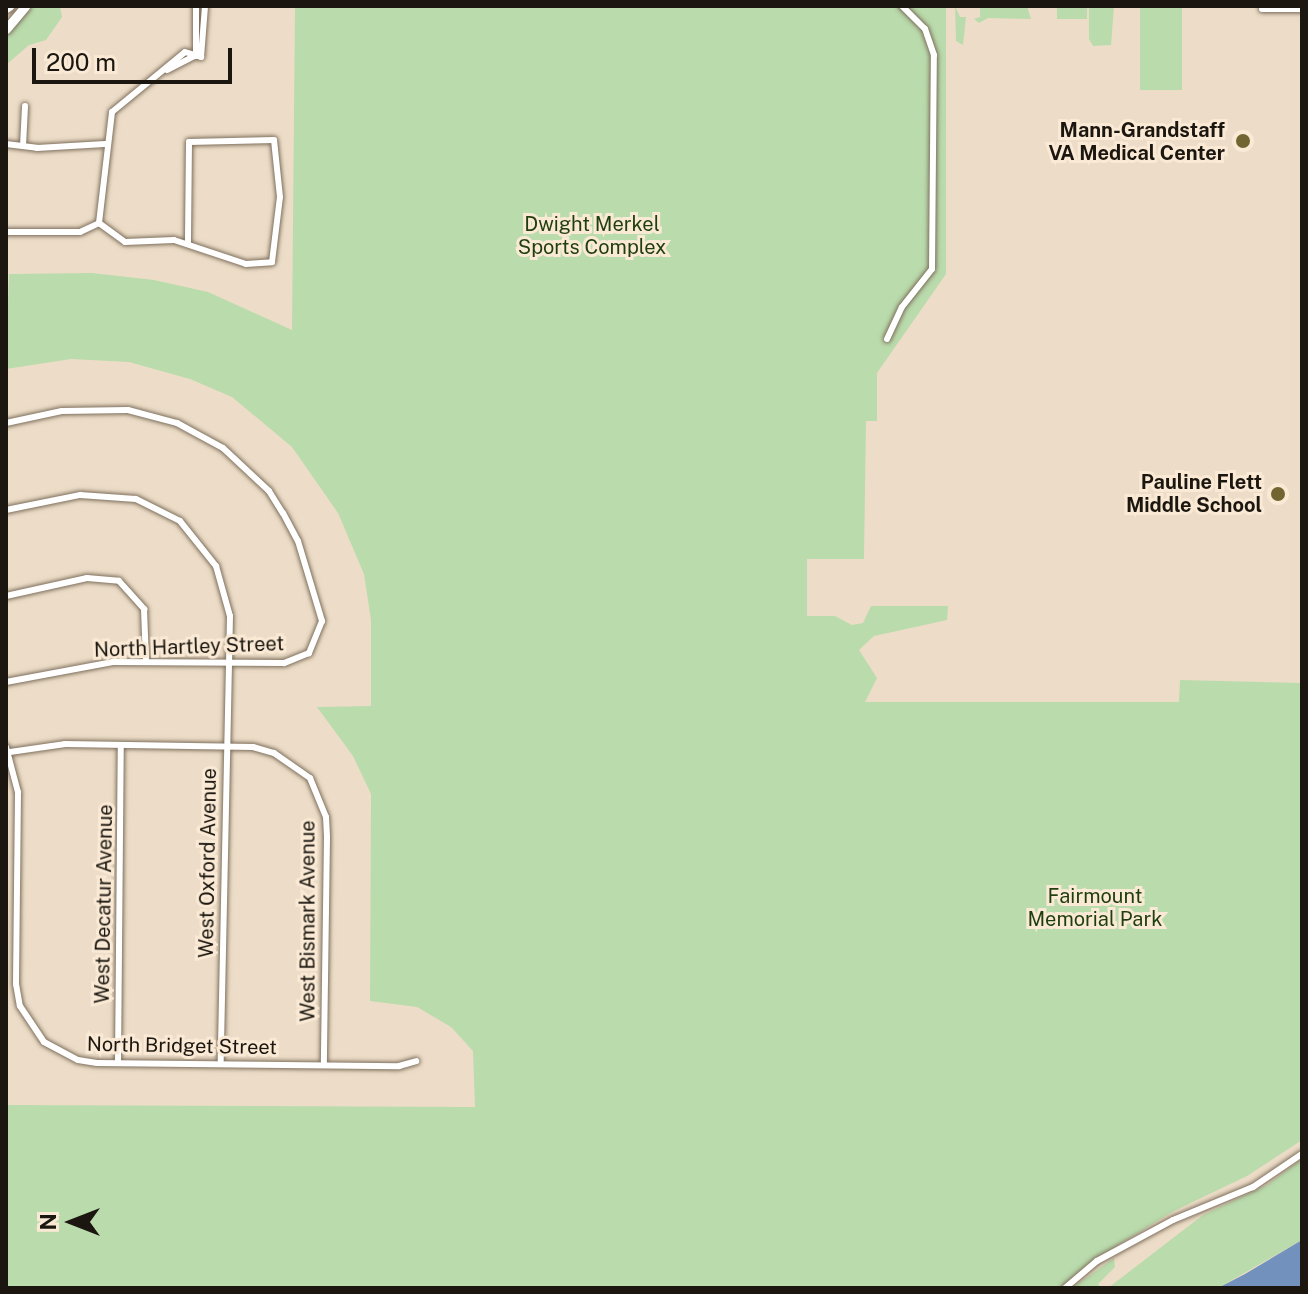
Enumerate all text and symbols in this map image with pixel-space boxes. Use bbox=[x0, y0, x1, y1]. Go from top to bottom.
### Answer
scale bar bbox=[36, 32, 236, 82]
text: 200 m bbox=[46, 48, 116, 76]
place label: Mann-Grandstaff VA Medical Center bbox=[1048, 118, 1225, 165]
marker: Mann-Grandstaff VA Medical Center bbox=[1232, 130, 1254, 152]
park label: Dwight Merkel Sports Complex bbox=[518, 212, 666, 259]
place label: Pauline Flett Middle School bbox=[1126, 470, 1262, 517]
marker: Pauline Flett Middle School bbox=[1269, 485, 1287, 503]
street label: North Hartley Street bbox=[93, 632, 285, 662]
street label: West Oxford Avenue bbox=[194, 768, 222, 958]
street label: West Decatur Avenue bbox=[90, 804, 118, 1004]
street label: West Bismark Avenue bbox=[296, 820, 320, 1022]
park label: Fairmount Memorial Park bbox=[1028, 884, 1162, 931]
street label: North Bridget Street bbox=[87, 1032, 277, 1060]
north arrow bbox=[32, 1182, 112, 1262]
text: N bbox=[35, 1213, 61, 1231]

